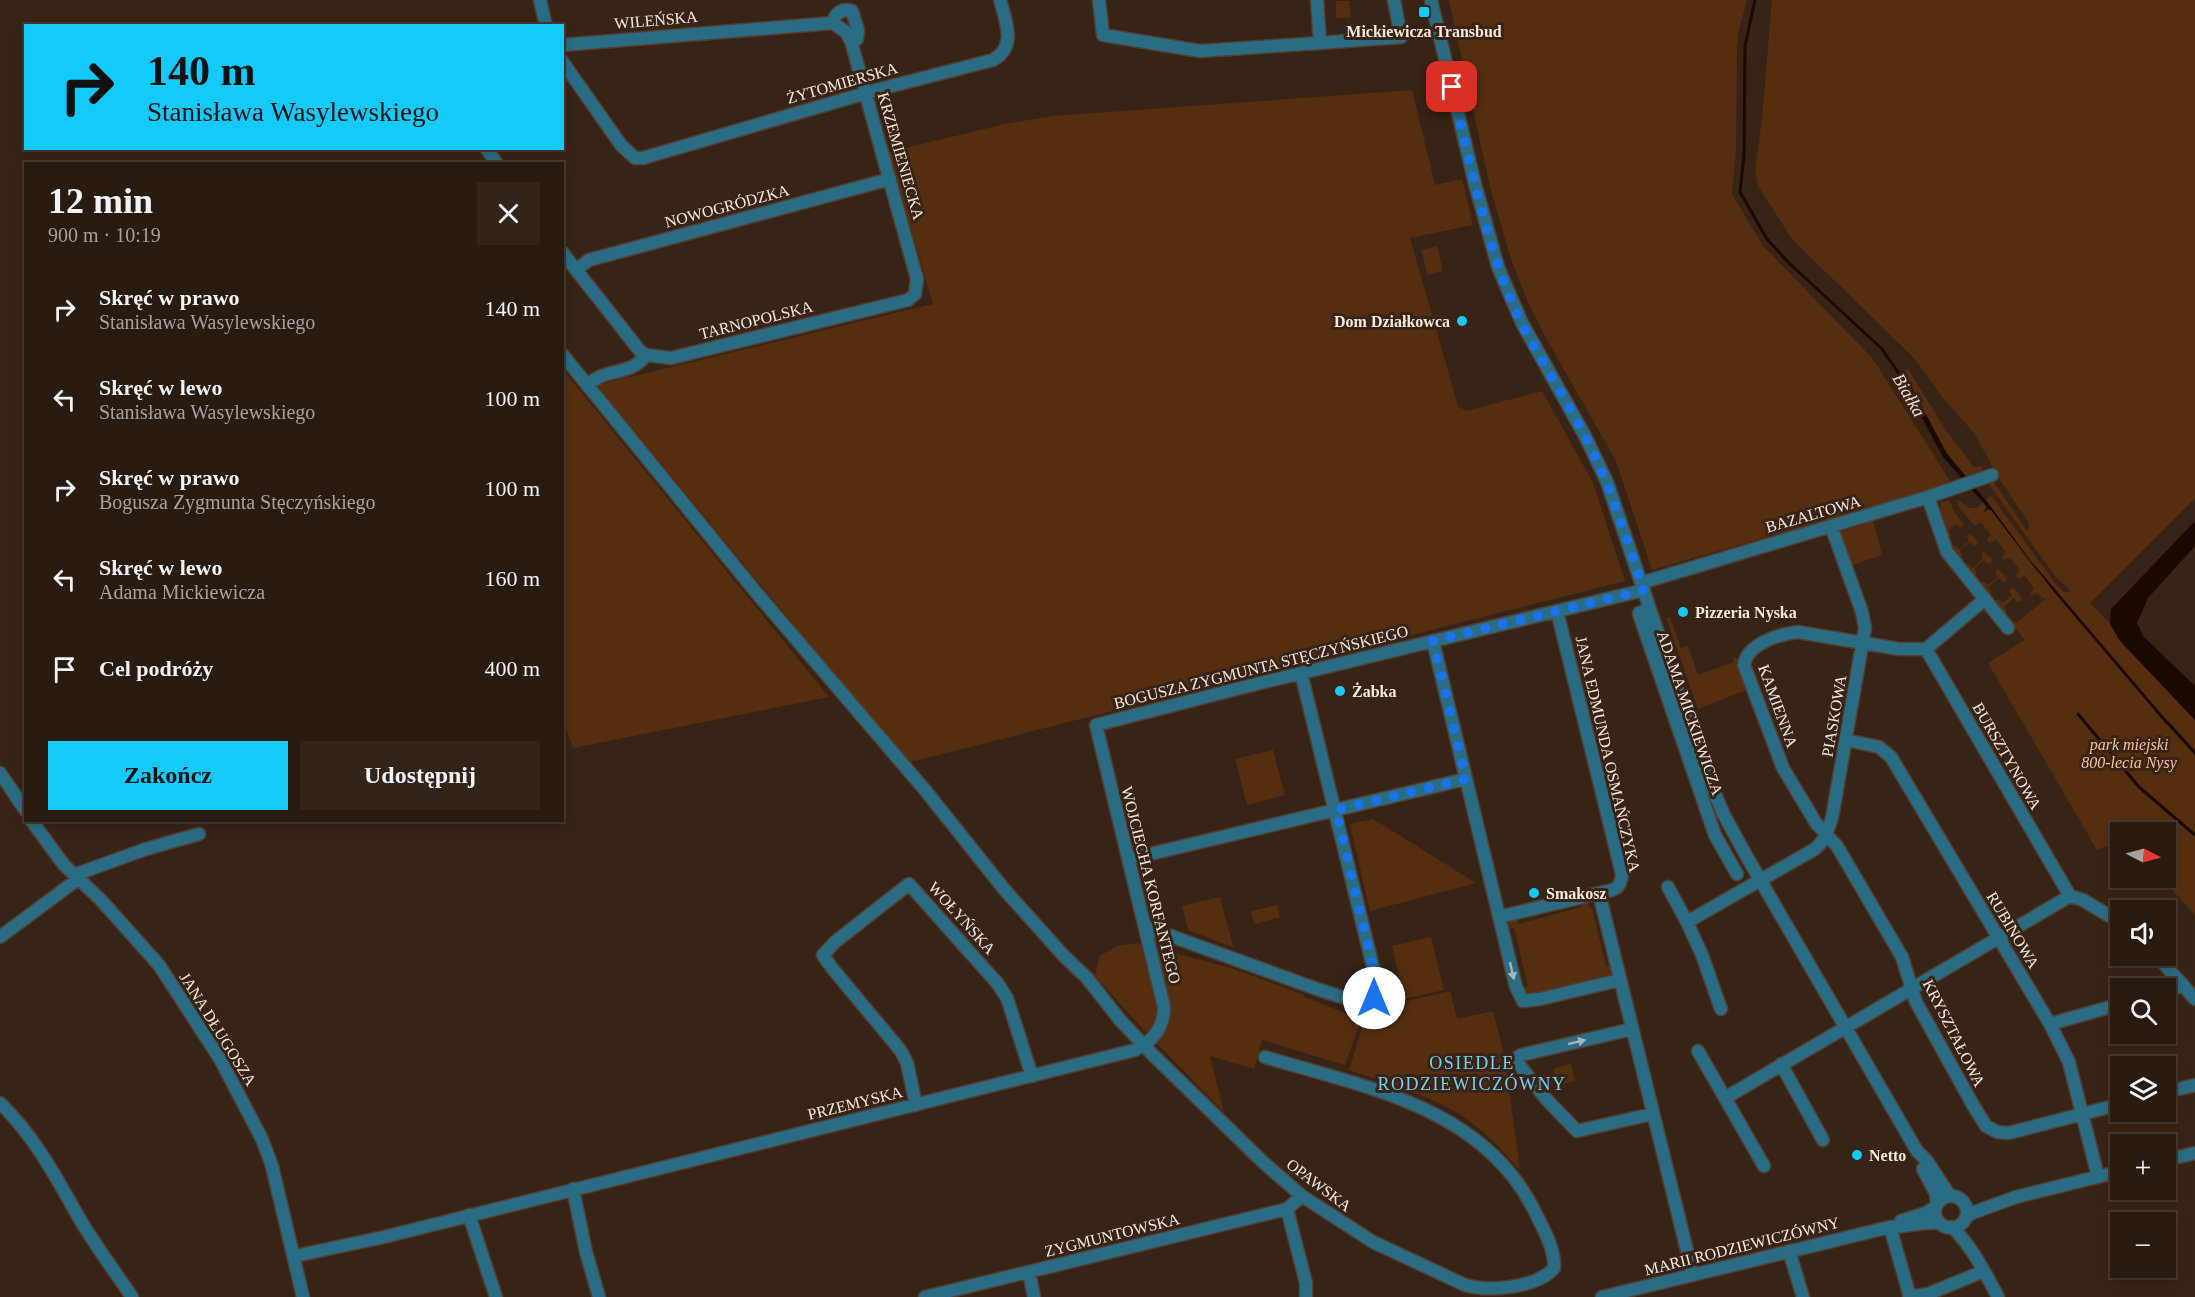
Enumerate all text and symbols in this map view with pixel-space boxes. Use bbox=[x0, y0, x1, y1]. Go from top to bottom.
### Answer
marker: Mickiewicza Transbud bbox=[1417, 5, 1431, 19]
street label: WILEŃSKA bbox=[614, 7, 699, 32]
place label: Mickiewicza Transbud bbox=[1346, 23, 1502, 40]
icon: right bbox=[48, 48, 126, 126]
text: 140 m bbox=[147, 48, 256, 94]
street label: ŻYTOMIERSKA bbox=[785, 59, 900, 107]
pin bbox=[1426, 61, 1477, 112]
icon: arrive bbox=[1435, 70, 1468, 103]
street label: KRZEMIENIECKA bbox=[875, 90, 927, 222]
text: Stanisława Wasylewskiego bbox=[147, 97, 439, 127]
street label: NOWOGRÓDZKA bbox=[663, 180, 791, 231]
text: 12 min bbox=[48, 181, 153, 221]
button: close bbox=[477, 182, 540, 245]
text: 900 m · 10:19 bbox=[48, 224, 161, 246]
text: Skręć w prawo bbox=[99, 285, 240, 310]
icon: right bbox=[48, 293, 81, 326]
text: 140 m bbox=[484, 296, 540, 321]
street label: TARNOPOLSKA bbox=[698, 298, 815, 342]
text: Stanisława Wasylewskiego bbox=[99, 311, 315, 333]
place label: Dom Działkowca bbox=[1334, 313, 1450, 330]
marker: Dom Działkowca bbox=[1455, 314, 1469, 328]
water label: Białka bbox=[1889, 370, 1929, 420]
text: Skręć w lewo bbox=[99, 375, 222, 400]
icon: left bbox=[48, 383, 81, 416]
text: 100 m bbox=[484, 386, 540, 411]
text: Stanisława Wasylewskiego bbox=[99, 401, 315, 423]
text: Skręć w prawo bbox=[99, 465, 240, 490]
icon: right bbox=[48, 473, 81, 506]
text: 100 m bbox=[484, 476, 540, 501]
text: Bogusza Zygmunta Stęczyńskiego bbox=[99, 491, 376, 513]
street label: BAZALTOWA bbox=[1764, 492, 1863, 536]
text: Skręć w lewo bbox=[99, 555, 222, 580]
icon: left bbox=[48, 563, 81, 596]
text: 160 m bbox=[484, 566, 540, 591]
text: Adama Mickiewicza bbox=[99, 581, 265, 603]
place label: Pizzeria Nyska bbox=[1695, 604, 1797, 622]
marker: Pizzeria Nyska bbox=[1676, 605, 1690, 619]
street label: BOGUSZA ZYGMUNTA STĘCZYŃSKIEGO bbox=[1112, 621, 1410, 713]
street label: ADAMA MICKIEWICZA bbox=[1654, 629, 1726, 798]
street label: JANA EDMUNDA OSMAŃCZYKA bbox=[1573, 634, 1645, 874]
icon: arrive bbox=[48, 653, 81, 686]
text: Cel podróży bbox=[99, 656, 213, 681]
text: 400 m bbox=[484, 656, 540, 681]
street label: KAMIENNA bbox=[1755, 662, 1801, 750]
street label: PIASKOWA bbox=[1818, 673, 1850, 758]
place label: Żabka bbox=[1352, 682, 1396, 700]
marker: Żabka bbox=[1333, 684, 1347, 698]
street label: BURSZTYNOWA bbox=[1969, 699, 2045, 813]
park label: park miejski 800-lecia Nysy bbox=[2081, 736, 2178, 772]
button: Zakończ bbox=[48, 741, 288, 810]
button: Udostępnij bbox=[300, 741, 540, 810]
street label: WOJCIECHA KORFANTEGO bbox=[1118, 785, 1184, 985]
north arrow bbox=[2110, 822, 2176, 888]
map controls bbox=[2110, 822, 2176, 1278]
street label: WOŁYŃSKA bbox=[925, 878, 1000, 958]
place label: Smakosz bbox=[1546, 885, 1606, 902]
marker: Smakosz bbox=[1527, 886, 1541, 900]
street label: RUBINOWA bbox=[1984, 889, 2043, 972]
button: sound bbox=[2110, 900, 2176, 966]
one-way arrow bbox=[1508, 962, 1517, 981]
position arrow bbox=[1342, 966, 1406, 1030]
street label: JANA DŁUGOSZA bbox=[176, 969, 260, 1089]
street label: KRYSZTAŁOWA bbox=[1920, 977, 1989, 1090]
button: search bbox=[2110, 978, 2176, 1044]
one-way arrow bbox=[1567, 1036, 1586, 1046]
district label: OSIEDLE RODZIEWICZÓWNY bbox=[1378, 1053, 1566, 1094]
button: layers bbox=[2110, 1056, 2176, 1122]
street label: PRZEMYSKA bbox=[806, 1083, 905, 1123]
button: + bbox=[2110, 1134, 2176, 1200]
place label: Netto bbox=[1869, 1147, 1906, 1164]
marker: Netto bbox=[1850, 1148, 1864, 1162]
street label: OPAWSKA bbox=[1283, 1155, 1355, 1215]
street label: ZYGMUNTOWSKA bbox=[1043, 1210, 1182, 1260]
street label: MARII RODZIEWICZÓWNY bbox=[1642, 1212, 1842, 1278]
button: − bbox=[2110, 1212, 2176, 1278]

